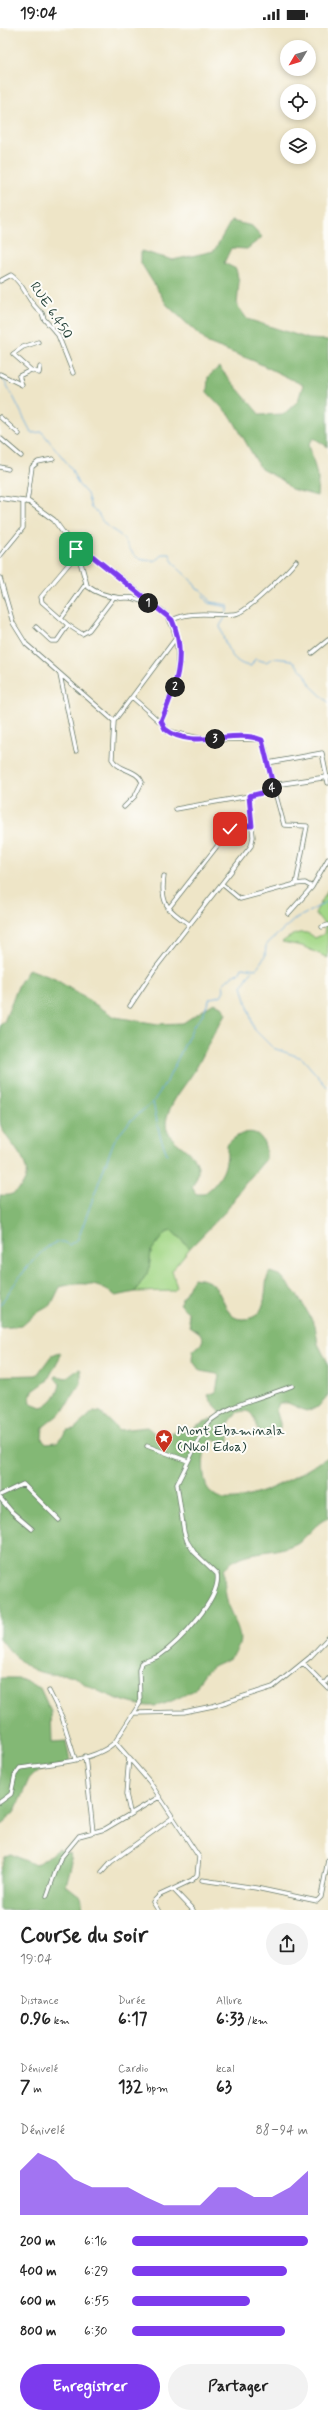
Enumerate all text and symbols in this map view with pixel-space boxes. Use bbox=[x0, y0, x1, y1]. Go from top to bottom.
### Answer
text: 19:04 bbox=[20, 4, 57, 24]
north arrow bbox=[280, 40, 316, 76]
map controls bbox=[280, 40, 316, 164]
button: locate bbox=[280, 84, 316, 120]
button: layers bbox=[280, 128, 316, 164]
street label: RUE 6.450 bbox=[26, 279, 77, 343]
pin bbox=[59, 532, 93, 566]
icon: arrive bbox=[65, 538, 87, 560]
pin: 1 bbox=[138, 593, 158, 613]
text: 1 bbox=[146, 596, 150, 610]
pin: 2 bbox=[165, 677, 185, 697]
text: 2 bbox=[172, 680, 178, 694]
pin: 3 bbox=[205, 729, 225, 749]
text: 3 bbox=[213, 732, 217, 746]
pin: 4 bbox=[262, 778, 282, 798]
text: 4 bbox=[269, 781, 275, 795]
pin bbox=[213, 812, 247, 846]
icon: check bbox=[219, 818, 241, 840]
place label: Mont Ebaminala (Nkol Edoa) bbox=[177, 1422, 285, 1456]
place icon: Mont Ebaminala (Nkol Edoa) bbox=[154, 1428, 174, 1453]
text: Course du soir bbox=[20, 1922, 148, 1950]
button: share bbox=[266, 1923, 308, 1965]
text: 19:04 bbox=[20, 1951, 52, 1968]
text: Distance bbox=[20, 1994, 59, 2008]
text: Durée bbox=[118, 1994, 146, 2008]
text: Allure bbox=[216, 1994, 242, 2008]
text: 0.96 bbox=[20, 2008, 51, 2030]
text: 6:17 bbox=[118, 2008, 147, 2030]
text: 6:33 bbox=[216, 2008, 244, 2030]
text: km bbox=[51, 2014, 70, 2028]
text: /km bbox=[244, 2014, 268, 2028]
text: Dénivelé bbox=[20, 2062, 58, 2076]
text: Cardio bbox=[118, 2062, 148, 2076]
text: kcal bbox=[216, 2062, 234, 2076]
text: 7 bbox=[20, 2076, 30, 2098]
text: 132 bbox=[118, 2076, 143, 2098]
text: 63 bbox=[216, 2076, 232, 2098]
text: m bbox=[30, 2082, 42, 2096]
text: bpm bbox=[143, 2082, 168, 2096]
text: Dénivelé bbox=[20, 2122, 65, 2139]
text: 88–94 m bbox=[255, 2122, 308, 2139]
text: 200 m bbox=[20, 2233, 55, 2250]
text: 6:16 bbox=[84, 2233, 107, 2250]
text: 400 m bbox=[20, 2263, 57, 2280]
text: 6:29 bbox=[84, 2263, 108, 2280]
text: 600 m bbox=[20, 2293, 56, 2310]
text: 6:55 bbox=[84, 2293, 109, 2310]
text: 800 m bbox=[20, 2323, 56, 2340]
text: 6:30 bbox=[84, 2323, 107, 2340]
button: Enregistrer bbox=[20, 2364, 160, 2410]
button: Partager bbox=[168, 2364, 308, 2410]

